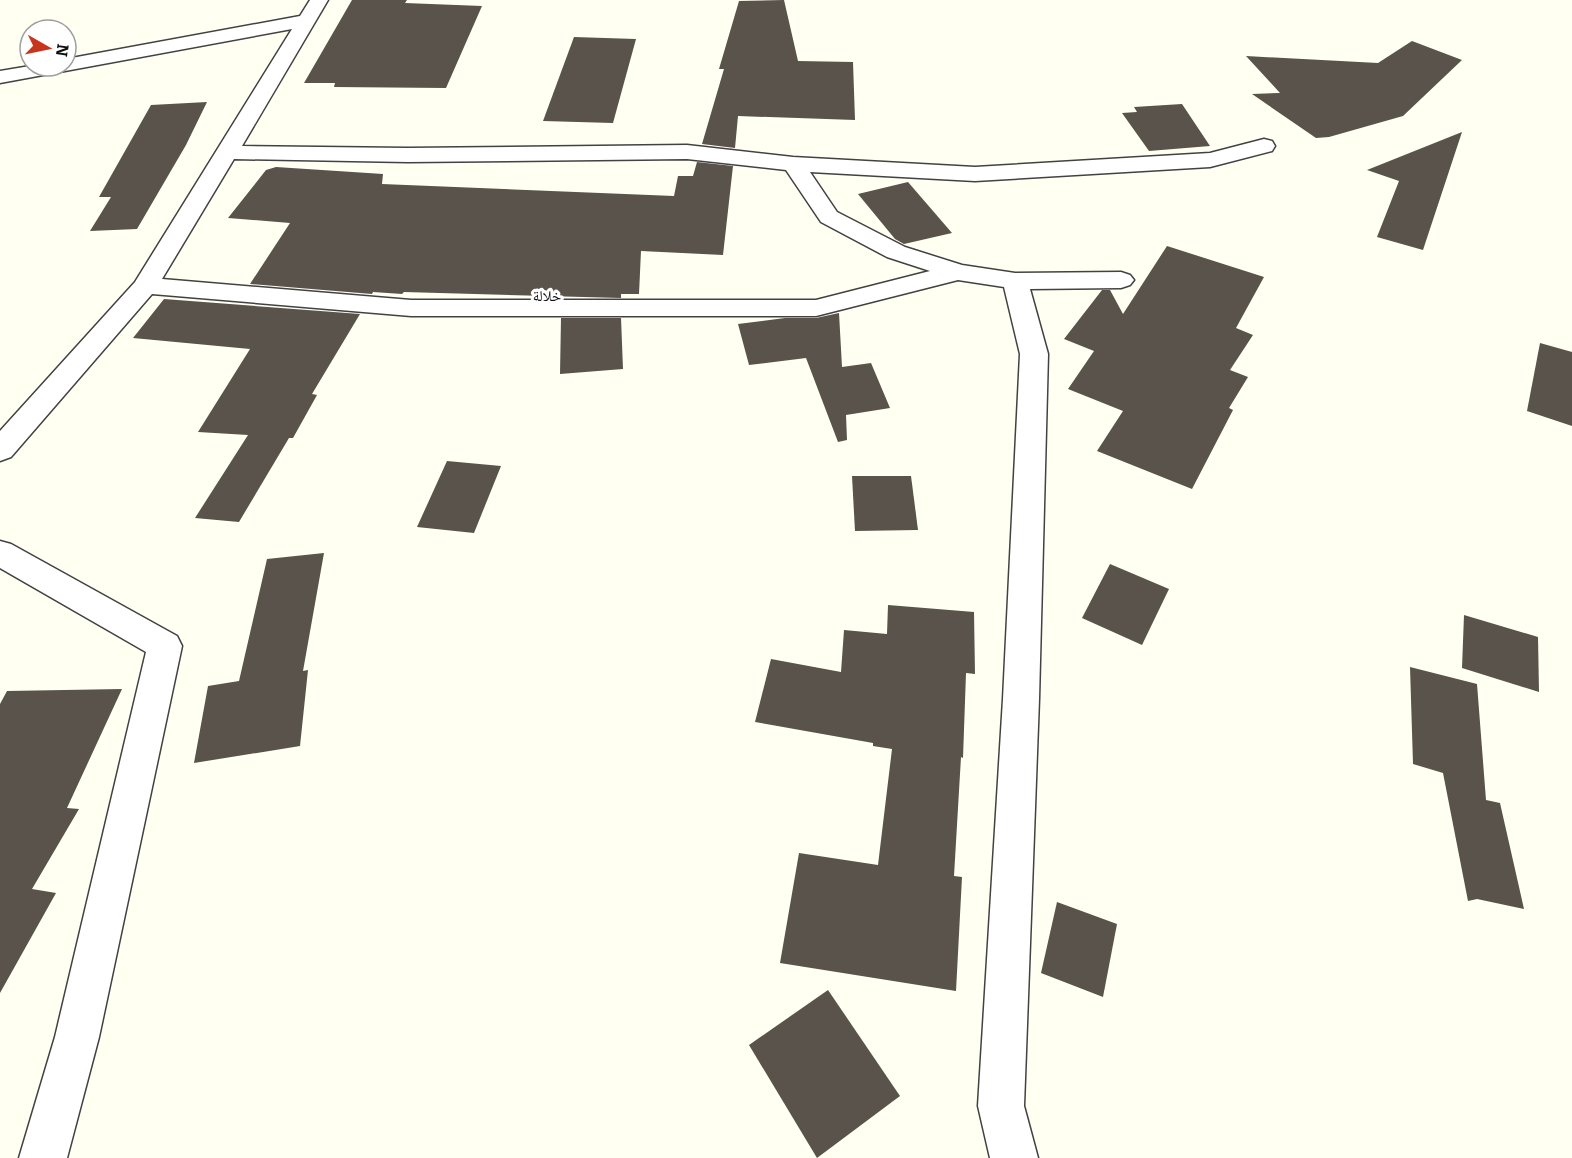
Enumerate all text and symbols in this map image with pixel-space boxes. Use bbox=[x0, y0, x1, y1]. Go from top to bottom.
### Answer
north arrow bbox=[18, 18, 78, 78]
text: N bbox=[52, 43, 73, 58]
district label: خلالة bbox=[533, 287, 562, 305]

